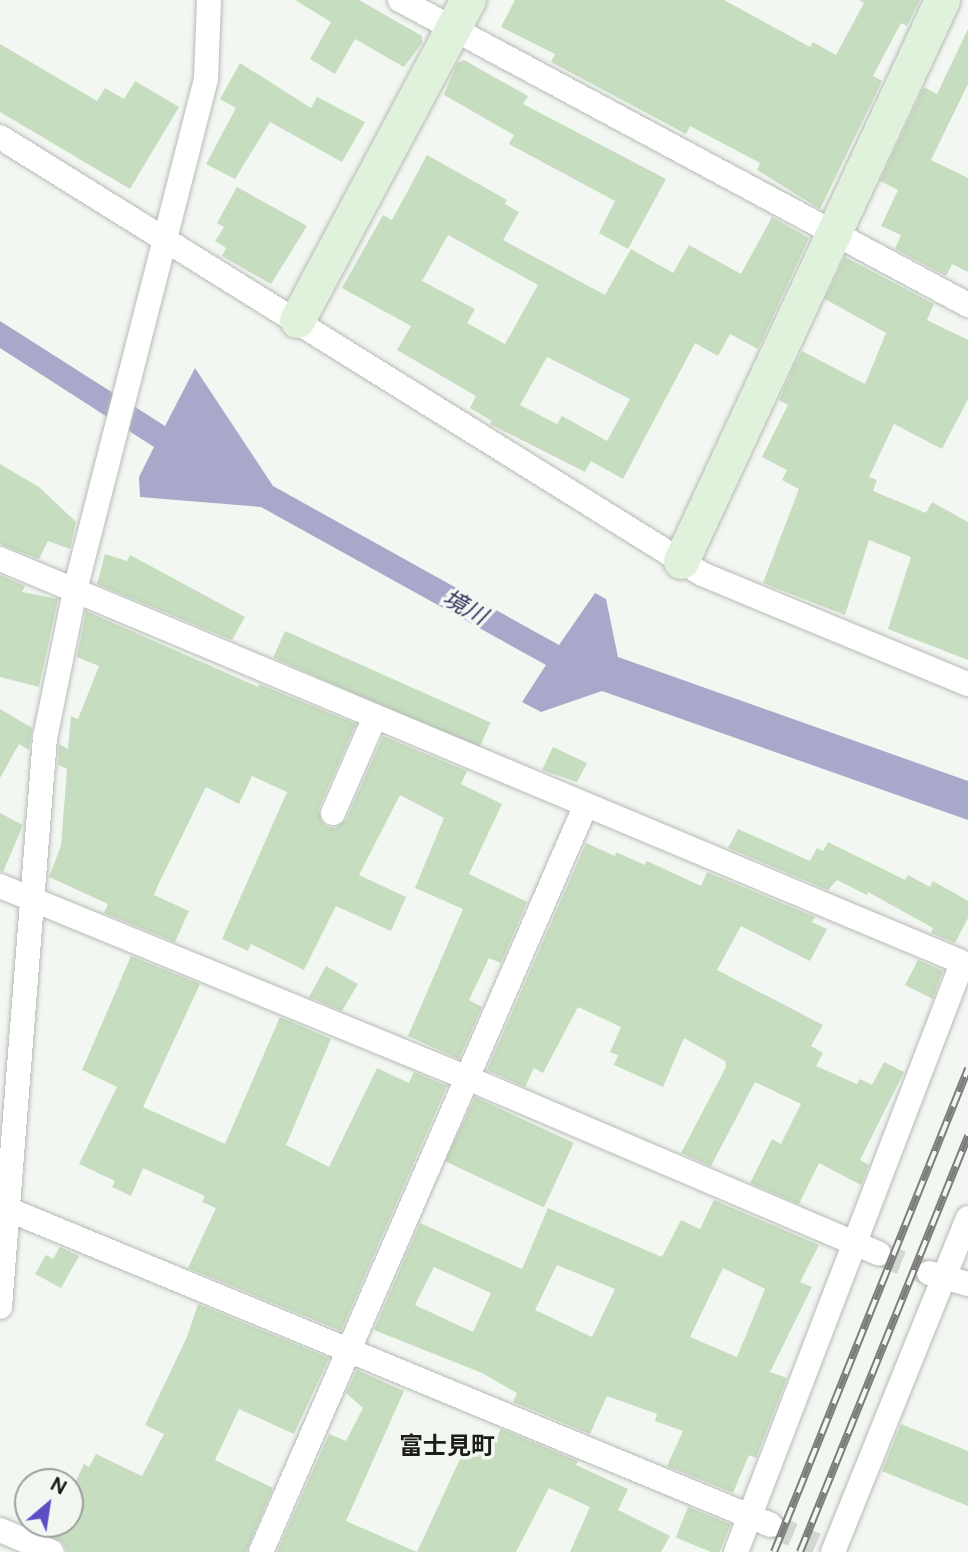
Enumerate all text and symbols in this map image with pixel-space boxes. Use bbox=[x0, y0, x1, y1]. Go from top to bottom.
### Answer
water label: 境川 bbox=[438, 584, 492, 630]
district label: 富士見町 bbox=[399, 1432, 495, 1460]
north arrow bbox=[14, 1468, 84, 1538]
text: N bbox=[46, 1472, 70, 1500]

